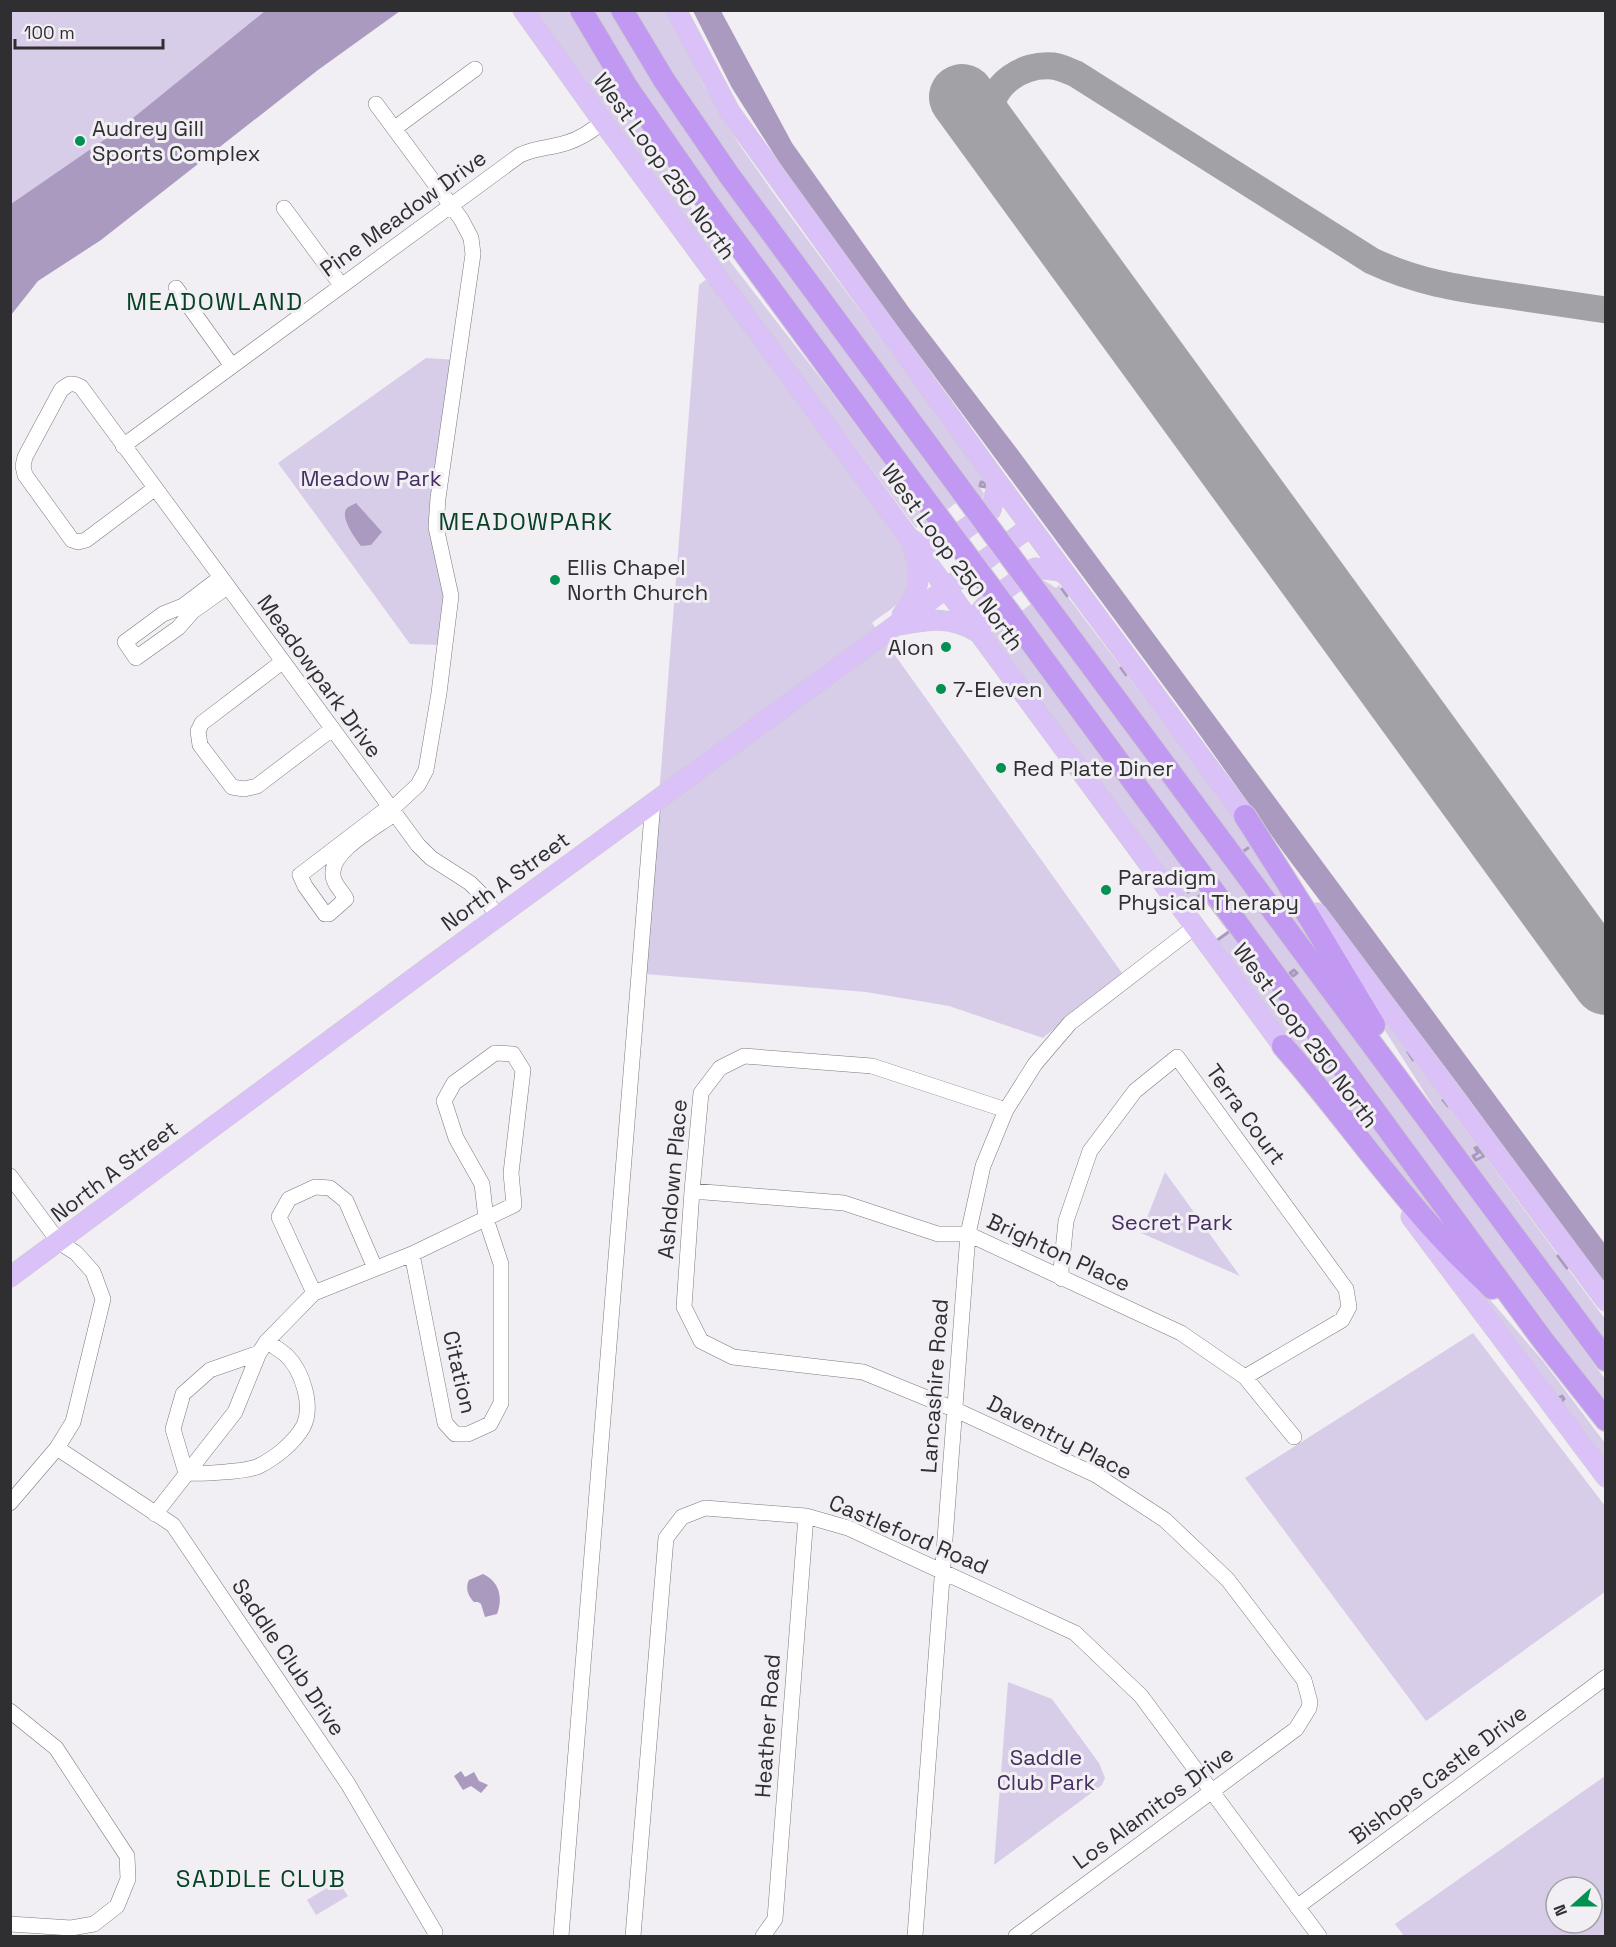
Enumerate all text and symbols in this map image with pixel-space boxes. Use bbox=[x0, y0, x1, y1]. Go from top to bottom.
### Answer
scale bar bbox=[15, 12, 164, 50]
text: 100 m bbox=[24, 21, 75, 44]
street label: West Loop 250 North bbox=[588, 67, 742, 265]
place label: Audrey Gill Sports Complex bbox=[92, 114, 260, 167]
marker: Audrey Gill Sports Complex bbox=[73, 134, 87, 148]
street label: Pine Meadow Drive bbox=[314, 143, 492, 283]
district label: MEADOWLAND bbox=[126, 286, 304, 317]
street label: West Loop 250 North bbox=[876, 458, 1030, 656]
park label: Meadow Park bbox=[301, 464, 442, 492]
district label: MEADOWPARK bbox=[438, 506, 614, 537]
place label: Ellis Chapel North Church bbox=[567, 553, 708, 606]
marker: Ellis Chapel North Church bbox=[548, 573, 562, 587]
street label: Meadowpark Drive bbox=[251, 589, 389, 763]
place label: Alon bbox=[888, 633, 934, 661]
marker: Alon bbox=[939, 640, 953, 654]
place label: 7-Eleven bbox=[953, 675, 1042, 703]
marker: 7-Eleven bbox=[934, 682, 948, 696]
place label: Red Plate Diner bbox=[1013, 754, 1173, 782]
marker: Red Plate Diner bbox=[994, 761, 1008, 775]
street label: North A Street bbox=[435, 825, 575, 937]
place label: Paradigm Physical Therapy bbox=[1118, 863, 1299, 916]
marker: Paradigm Physical Therapy bbox=[1099, 883, 1113, 897]
street label: West Loop 250 North bbox=[1227, 937, 1385, 1133]
street label: Terra Court bbox=[1200, 1058, 1292, 1170]
street label: Ashdown Place bbox=[651, 1098, 693, 1260]
street label: North A Street bbox=[45, 1114, 183, 1228]
street label: Brighton Place bbox=[983, 1207, 1135, 1297]
park label: Secret Park bbox=[1111, 1208, 1233, 1236]
street label: Lancashire Road bbox=[914, 1298, 954, 1474]
street label: Citation bbox=[437, 1328, 483, 1416]
street label: Daventry Place bbox=[983, 1388, 1137, 1486]
street label: Castleford Road bbox=[825, 1488, 993, 1580]
street label: Saddle Club Drive bbox=[226, 1573, 352, 1741]
street label: Heather Road bbox=[748, 1653, 786, 1799]
street label: Bishops Castle Drive bbox=[1344, 1698, 1532, 1850]
street label: Los Alamitos Drive bbox=[1067, 1739, 1239, 1875]
park label: Saddle Club Park bbox=[997, 1743, 1095, 1796]
district label: SADDLE CLUB bbox=[176, 1863, 346, 1894]
north arrow bbox=[1544, 1875, 1604, 1935]
text: N bbox=[1549, 1901, 1572, 1919]

